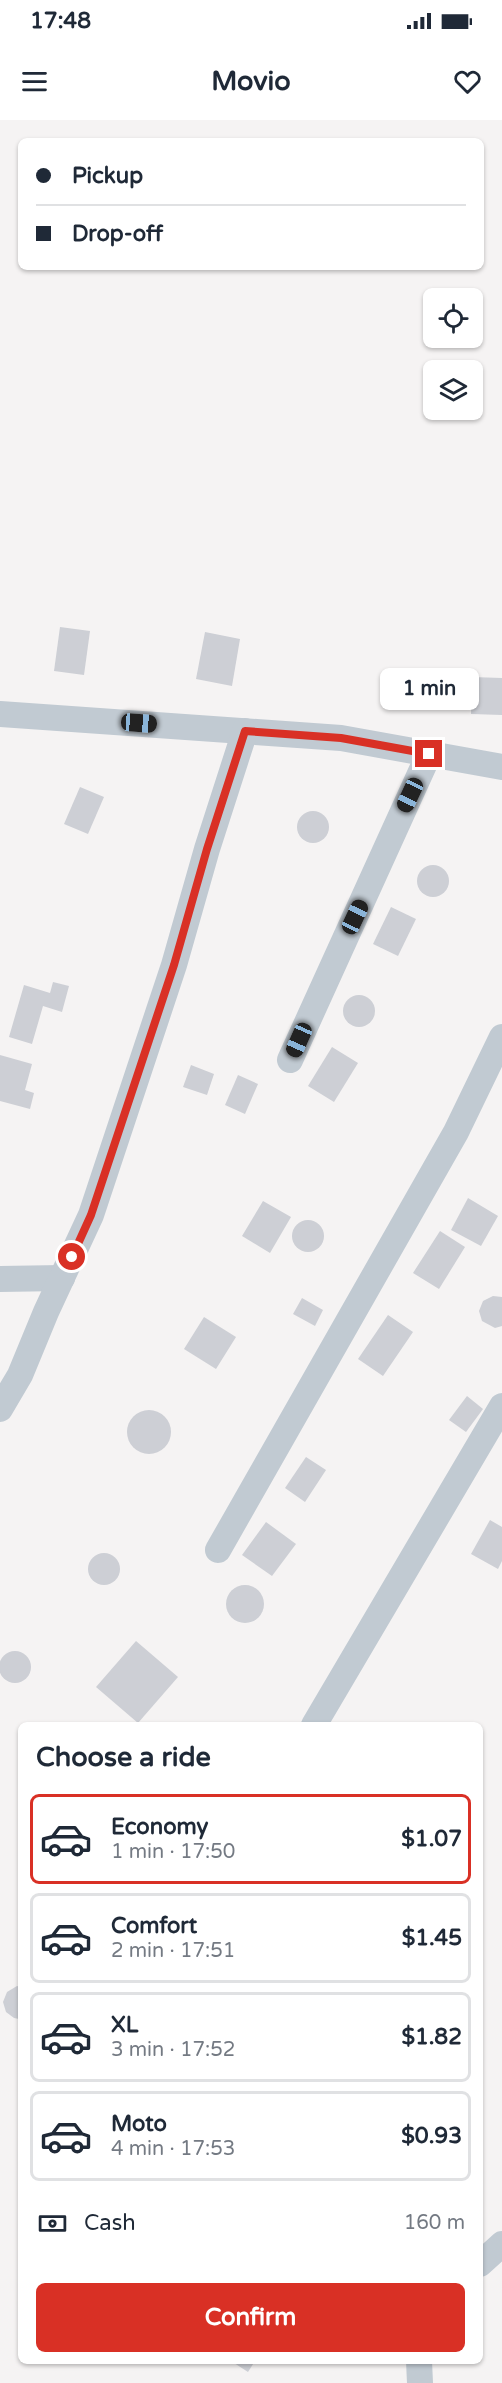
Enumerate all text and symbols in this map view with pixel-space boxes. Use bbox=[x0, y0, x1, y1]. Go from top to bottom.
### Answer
text: 17:48 bbox=[30, 8, 91, 34]
icon: menu bbox=[18, 65, 51, 98]
text: Movio bbox=[211, 65, 291, 98]
icon: heart bbox=[451, 65, 484, 98]
text: Pickup bbox=[72, 163, 143, 189]
text: Drop-off bbox=[72, 221, 163, 247]
map controls bbox=[423, 288, 483, 420]
button: locate bbox=[423, 288, 483, 348]
button: layers bbox=[423, 360, 483, 420]
callout: 1 min bbox=[380, 667, 478, 709]
text: 1 min bbox=[403, 677, 456, 701]
car bbox=[120, 713, 158, 733]
route end bbox=[415, 740, 442, 767]
car bbox=[394, 775, 426, 815]
car bbox=[339, 897, 371, 937]
car bbox=[283, 1020, 315, 1060]
route start bbox=[58, 1243, 85, 1270]
text: Choose a ride bbox=[36, 1741, 211, 1774]
icon: car bbox=[39, 1812, 93, 1866]
text: Economy bbox=[111, 1814, 208, 1840]
text: $1.07 bbox=[401, 1826, 462, 1852]
text: 1 min · 17:50 bbox=[111, 1840, 235, 1864]
icon: car bbox=[39, 1911, 93, 1965]
text: Comfort bbox=[111, 1913, 197, 1939]
text: $1.45 bbox=[402, 1925, 462, 1951]
text: 2 min · 17:51 bbox=[111, 1939, 235, 1963]
icon: car bbox=[39, 2010, 93, 2064]
text: XL bbox=[111, 2012, 138, 2038]
text: $1.82 bbox=[401, 2024, 462, 2050]
text: 3 min · 17:52 bbox=[111, 2038, 235, 2062]
icon: car bbox=[39, 2109, 93, 2163]
text: Moto bbox=[111, 2111, 167, 2137]
text: $0.93 bbox=[401, 2123, 462, 2149]
text: 4 min · 17:53 bbox=[111, 2137, 235, 2161]
icon: cash bbox=[36, 2207, 69, 2240]
text: Cash bbox=[84, 2210, 136, 2236]
text: 160 m bbox=[404, 2211, 465, 2235]
button: Confirm bbox=[36, 2283, 465, 2352]

